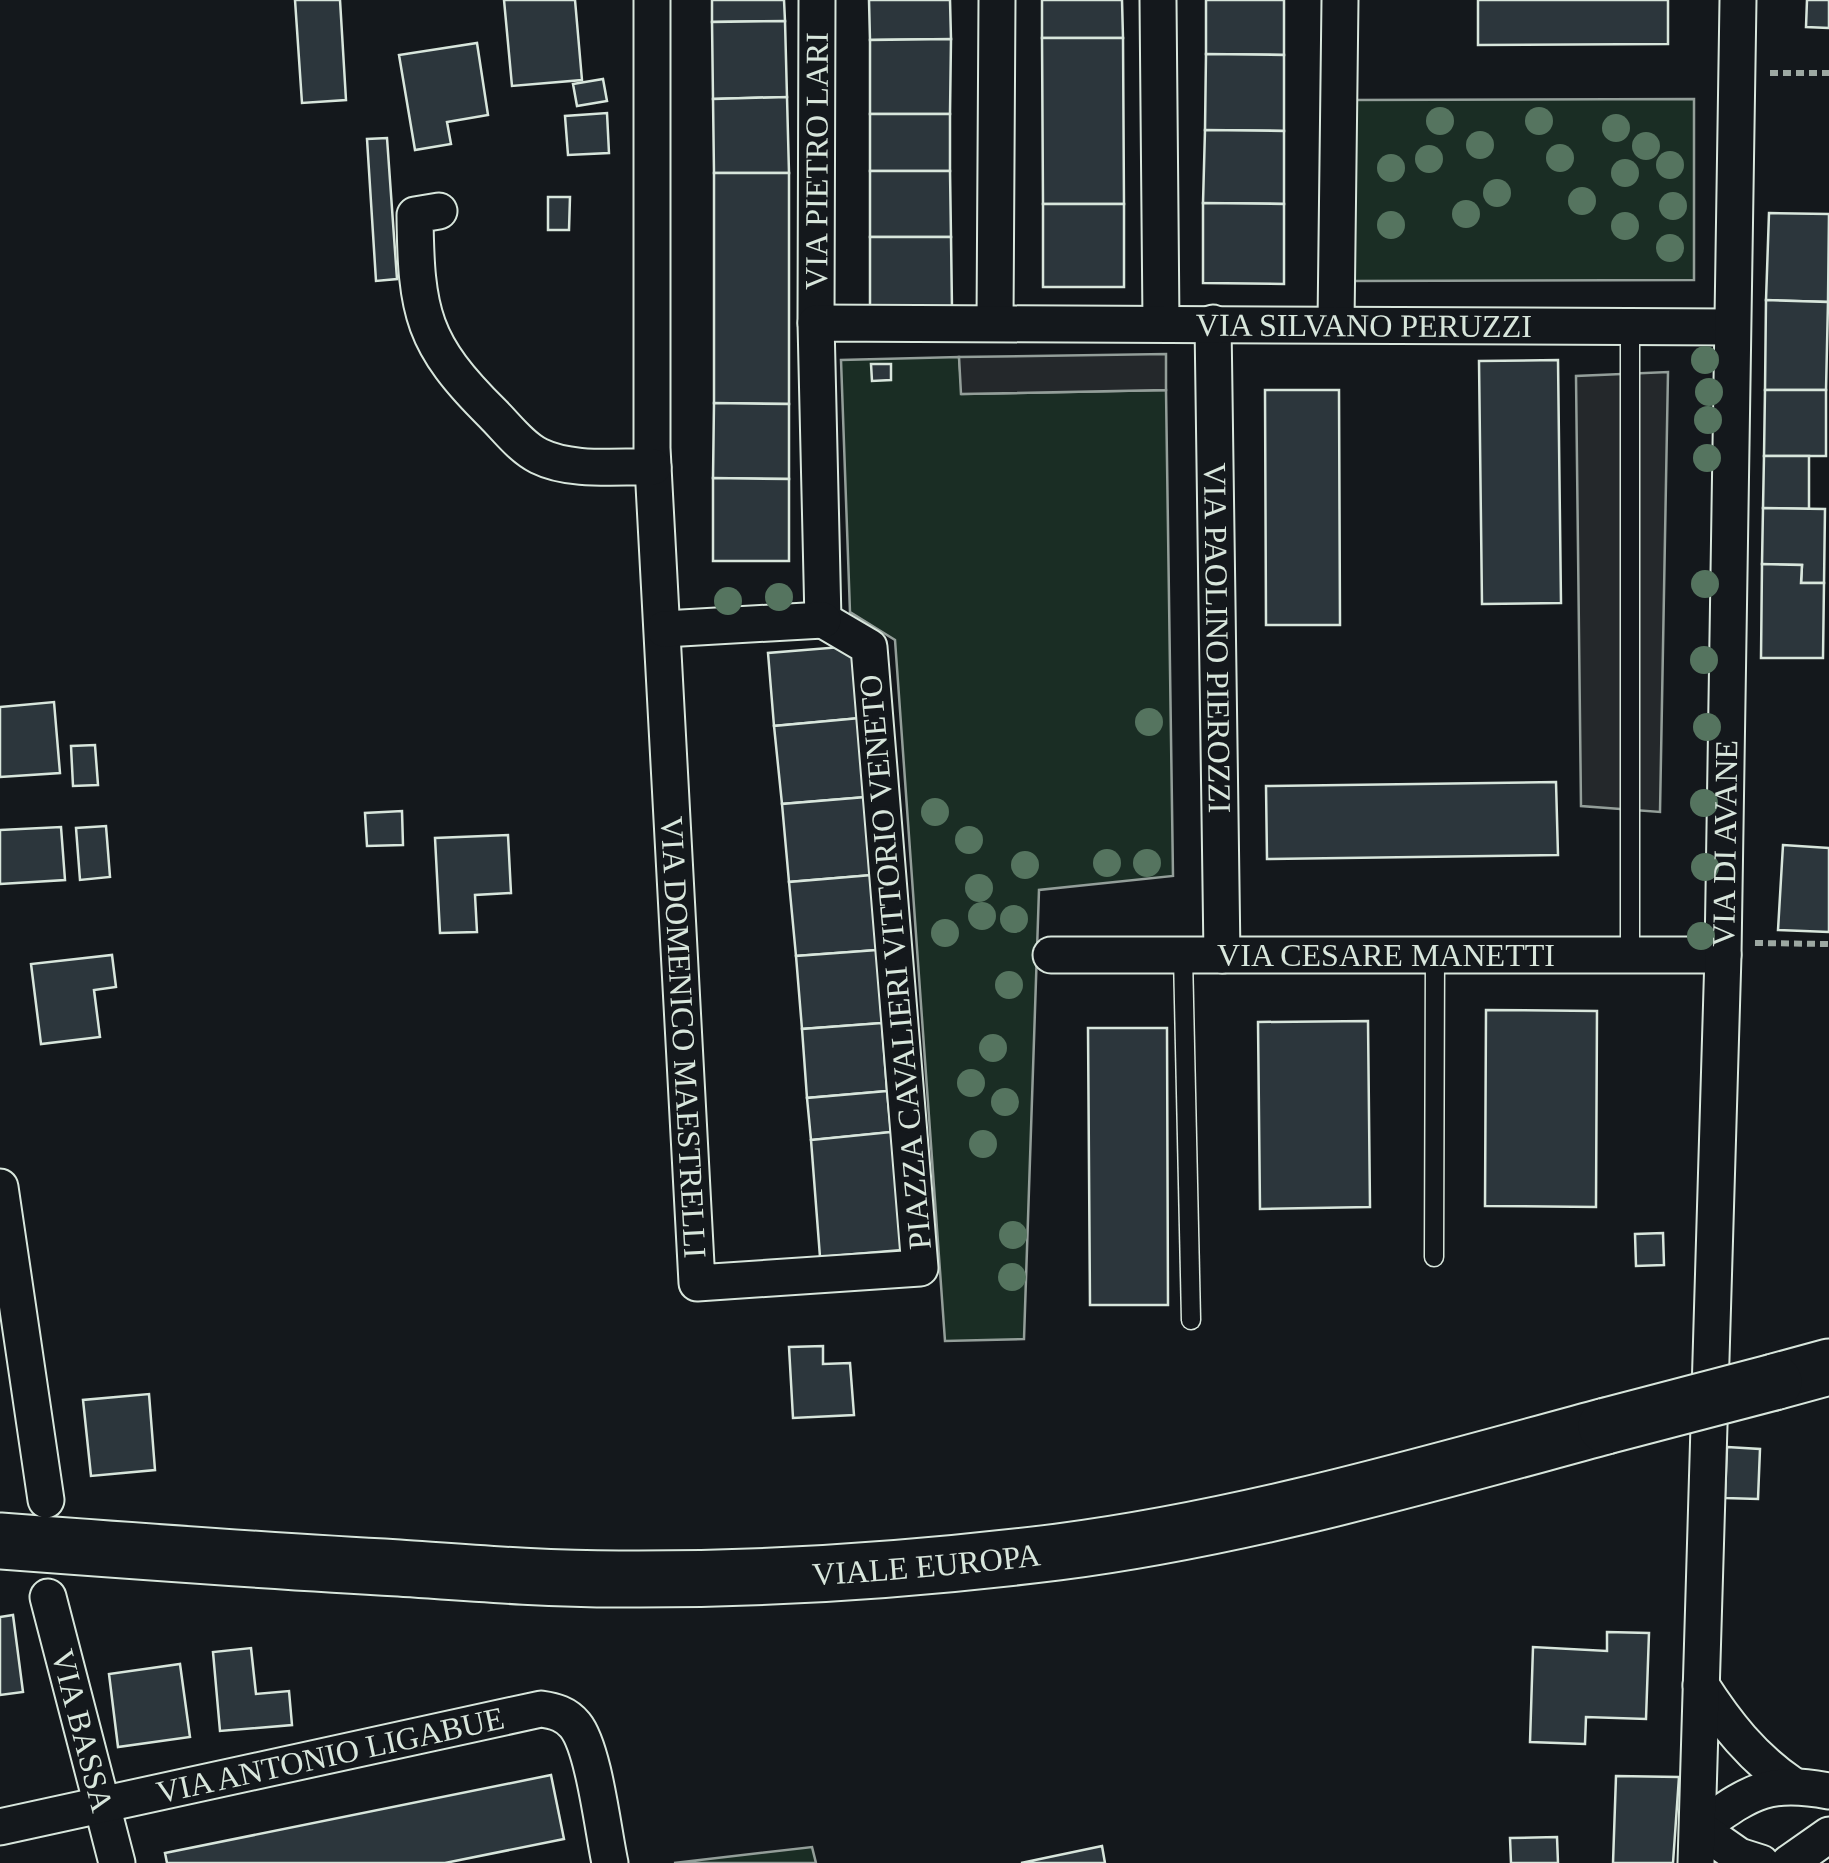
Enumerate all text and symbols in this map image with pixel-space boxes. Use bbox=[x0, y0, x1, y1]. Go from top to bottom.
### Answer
street label: VIA PIETRO LARI bbox=[798, 32, 835, 290]
street label: VIA SILVANO PERUZZI bbox=[1196, 307, 1532, 344]
street label: VIA PAOLINO PIEROZZI bbox=[1197, 462, 1238, 814]
street label: PIAZZA CAVALIERI VITTORIO VENETO bbox=[852, 673, 938, 1251]
street label: VIA DI AVANE bbox=[1705, 740, 1744, 947]
street label: VIA DOMENICO MAESTRELLI bbox=[654, 815, 714, 1259]
street label: VIA CESARE MANETTI bbox=[1217, 937, 1555, 973]
street label: VIALE EUROPA bbox=[811, 1536, 1042, 1592]
street label: VIA BASSA bbox=[44, 1646, 121, 1816]
street label: VIA ANTONIO LIGABUE bbox=[153, 1700, 507, 1810]

